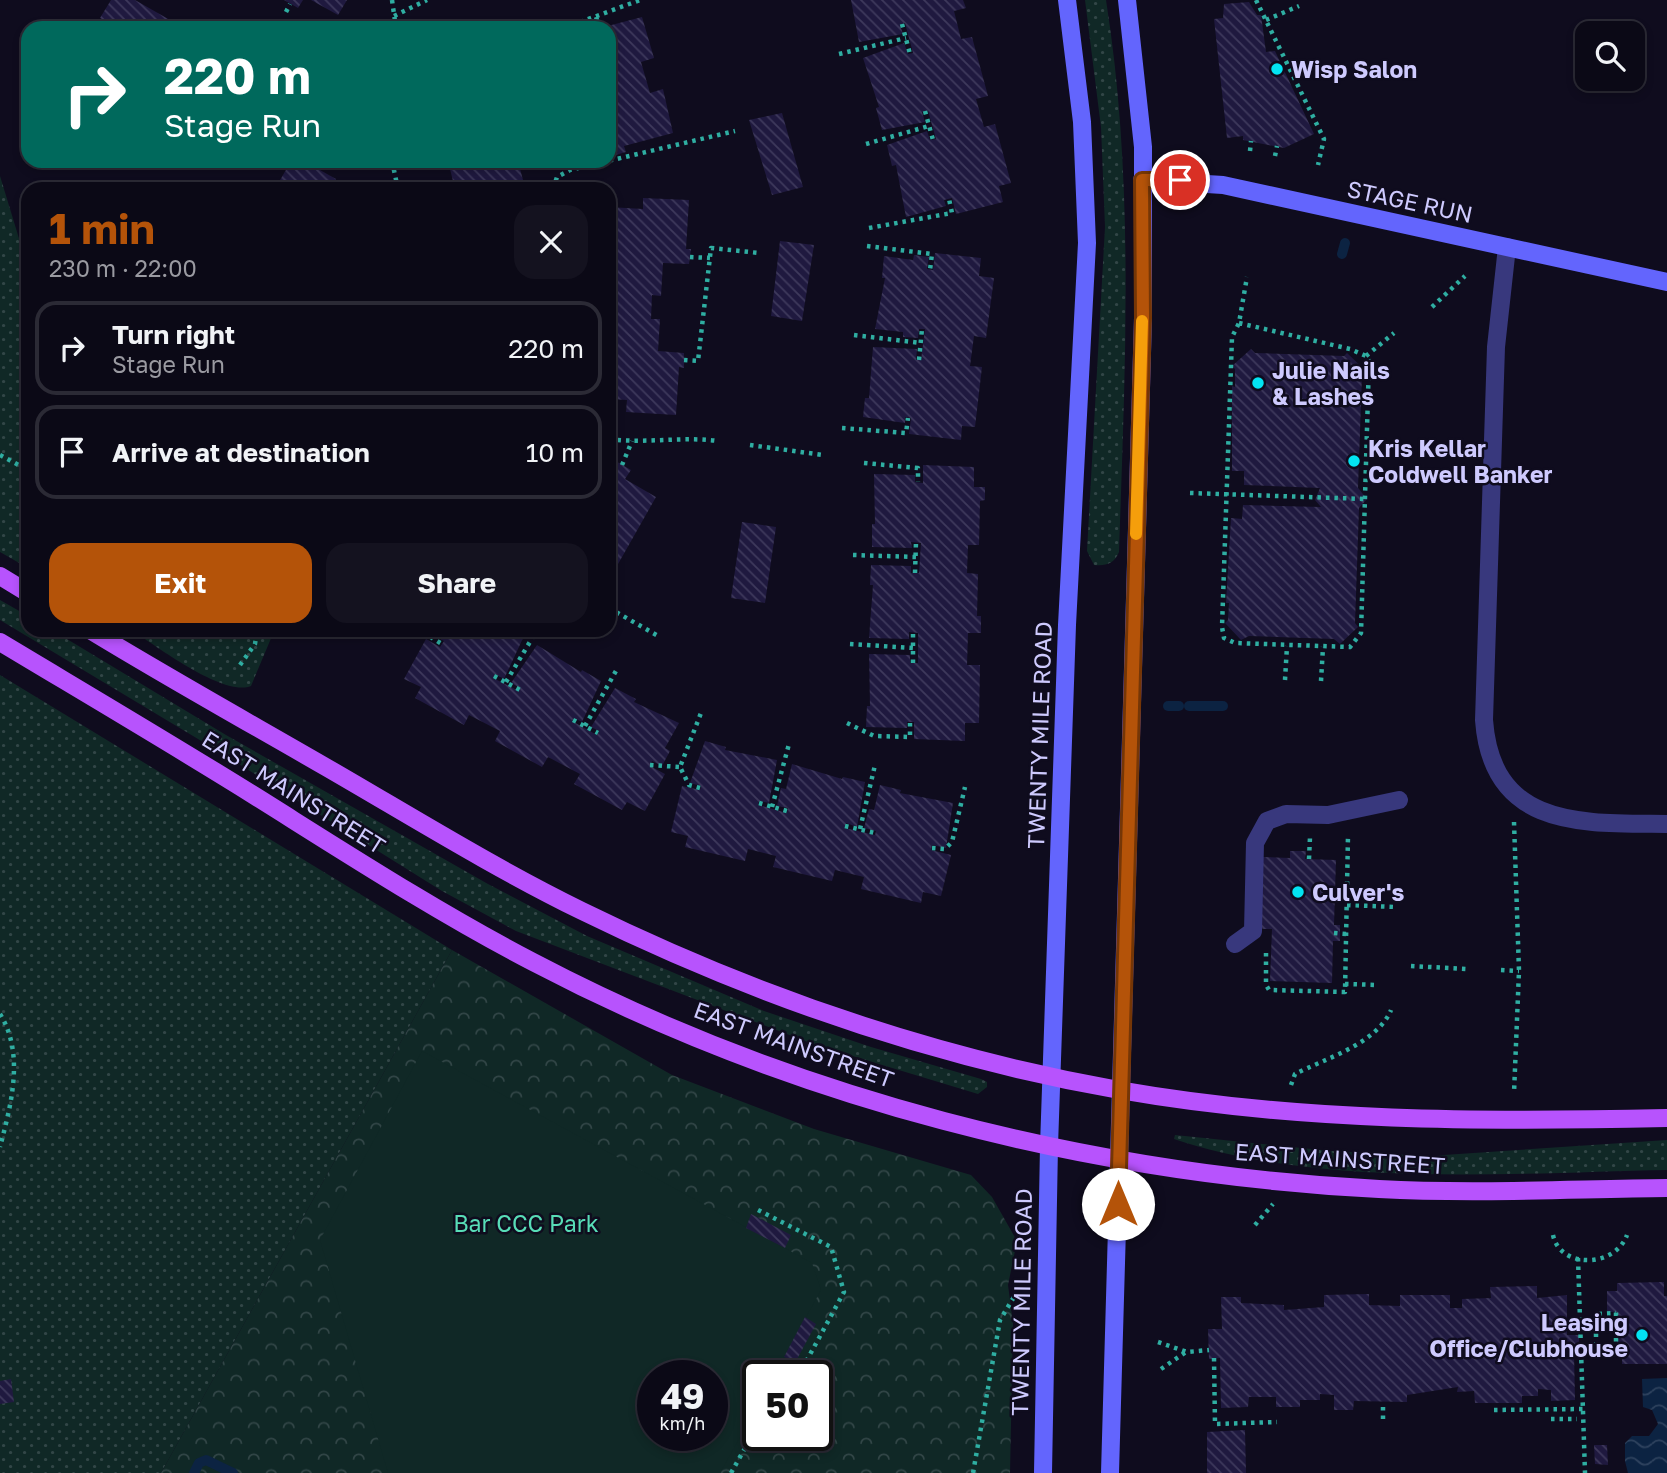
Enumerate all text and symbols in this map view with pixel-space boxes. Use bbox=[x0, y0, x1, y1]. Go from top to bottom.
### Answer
map controls bbox=[1575, 21, 1645, 91]
button: search bbox=[1575, 21, 1645, 91]
text: 220 m bbox=[164, 46, 311, 105]
icon: right bbox=[49, 49, 140, 140]
place label: Wisp Salon bbox=[1291, 55, 1417, 83]
marker: Wisp Salon bbox=[1269, 61, 1285, 77]
text: Stage Run bbox=[164, 106, 321, 144]
pin bbox=[1150, 150, 1210, 210]
icon: arrive bbox=[1161, 161, 1199, 199]
street label: STAGE RUN bbox=[1345, 174, 1475, 228]
text: 1 min bbox=[49, 203, 155, 253]
button: close bbox=[514, 205, 588, 279]
text: 230 m · 22:00 bbox=[49, 254, 197, 282]
text: Turn right bbox=[112, 319, 235, 350]
icon: right bbox=[53, 329, 91, 367]
text: 220 m bbox=[508, 333, 584, 364]
text: Stage Run bbox=[112, 350, 225, 378]
place label: Julie Nails & Lashes bbox=[1272, 356, 1390, 410]
marker: Julie Nails & Lashes bbox=[1250, 375, 1266, 391]
icon: arrive bbox=[53, 433, 91, 471]
place label: Kris Kellar Coldwell Banker bbox=[1368, 434, 1552, 488]
text: Arrive at destination bbox=[112, 437, 370, 468]
text: 10 m bbox=[526, 437, 584, 468]
marker: Kris Kellar Coldwell Banker bbox=[1346, 453, 1362, 469]
button: Exit bbox=[49, 543, 312, 623]
button: Share bbox=[326, 543, 588, 623]
street label: TWENTY MILE ROAD bbox=[1021, 621, 1057, 849]
street label: EAST MAINSTREET bbox=[197, 724, 391, 860]
place label: Culver's bbox=[1312, 878, 1404, 906]
marker: Culver's bbox=[1290, 884, 1306, 900]
street label: EAST MAINSTREET bbox=[690, 995, 898, 1093]
street label: EAST MAINSTREET bbox=[1234, 1137, 1446, 1179]
position arrow bbox=[1081, 1167, 1155, 1241]
street label: TWENTY MILE ROAD bbox=[1005, 1188, 1037, 1416]
park label: Bar CCC Park bbox=[453, 1209, 599, 1237]
place label: Leasing Office/Clubhouse bbox=[1429, 1308, 1628, 1362]
marker: Leasing Office/Clubhouse bbox=[1634, 1327, 1650, 1343]
speed limit sign: 50 bbox=[742, 1360, 833, 1451]
text: 49 bbox=[660, 1375, 705, 1417]
text: km/h bbox=[660, 1412, 705, 1434]

